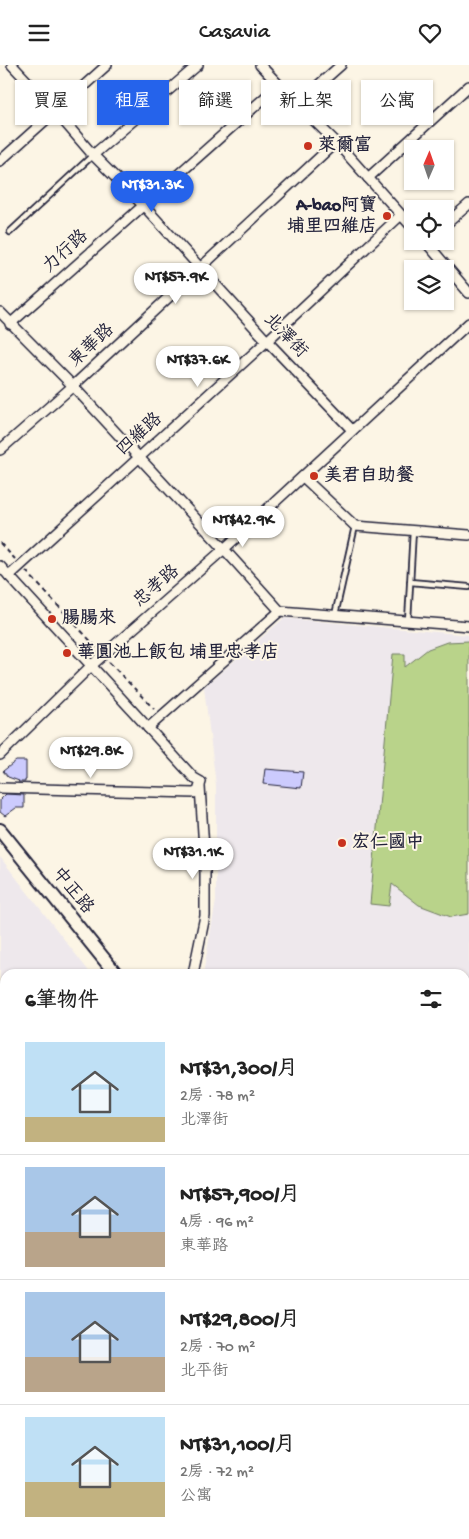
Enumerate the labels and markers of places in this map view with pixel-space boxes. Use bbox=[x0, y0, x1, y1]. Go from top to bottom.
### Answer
place label: 萊爾富 bbox=[318, 134, 372, 157]
marker: 萊爾富 bbox=[302, 140, 314, 152]
pin: NT$31.3K bbox=[100, 171, 204, 213]
place label: A-bao阿寶 埔里四維店 bbox=[287, 194, 377, 238]
marker: A-bao阿寶 埔里四維店 bbox=[381, 210, 393, 222]
pin: NT$57.9K bbox=[124, 263, 228, 305]
pin: NT$37.6K bbox=[146, 345, 250, 388]
place label: 美君自助餐 bbox=[324, 465, 414, 487]
marker: 美君自助餐 bbox=[308, 470, 320, 482]
pin: NT$42.9K bbox=[191, 505, 295, 548]
place label: 腸腸來 bbox=[62, 607, 116, 630]
marker: 腸腸來 bbox=[46, 613, 58, 625]
place label: 華圓池上飯包 埔里忠孝店 bbox=[77, 641, 279, 664]
marker: 華圓池上飯包 埔里忠孝店 bbox=[61, 647, 73, 659]
pin: NT$29.8K bbox=[39, 737, 143, 779]
place label: 宏仁國中 bbox=[352, 832, 424, 854]
pin: NT$31.1K bbox=[141, 837, 245, 880]
marker: 宏仁國中 bbox=[336, 837, 348, 849]

